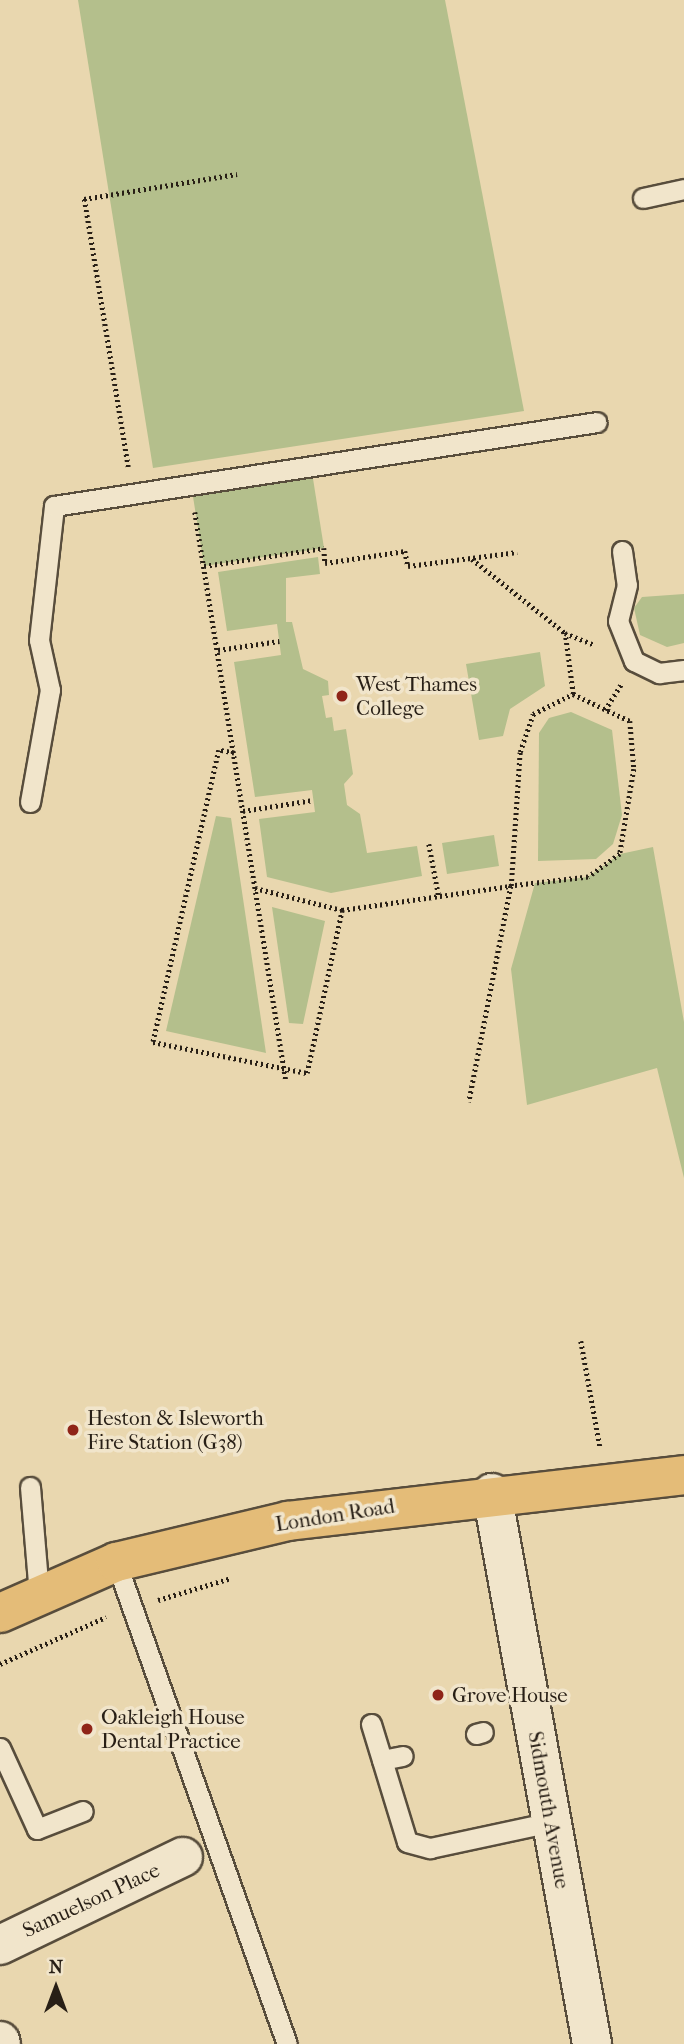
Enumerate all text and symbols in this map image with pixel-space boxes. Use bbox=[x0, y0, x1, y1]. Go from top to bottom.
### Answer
place label: West Thames College bbox=[356, 671, 477, 721]
marker: West Thames College bbox=[334, 688, 350, 704]
place label: Heston & Isleworth Fire Station (G38) bbox=[87, 1405, 264, 1455]
marker: Heston & Isleworth Fire Station (G38) bbox=[65, 1422, 81, 1438]
street label: London Road bbox=[273, 1493, 397, 1537]
place label: Grove House bbox=[452, 1682, 568, 1708]
marker: Grove House bbox=[430, 1687, 446, 1703]
place label: Oakleigh House Dental Practice bbox=[101, 1704, 245, 1754]
marker: Oakleigh House Dental Practice bbox=[79, 1721, 95, 1737]
street label: Sidmouth Avenue bbox=[523, 1729, 575, 1891]
street label: Samuelson Place bbox=[18, 1857, 164, 1943]
north arrow bbox=[21, 1953, 91, 2023]
text: N bbox=[49, 1956, 63, 1978]

